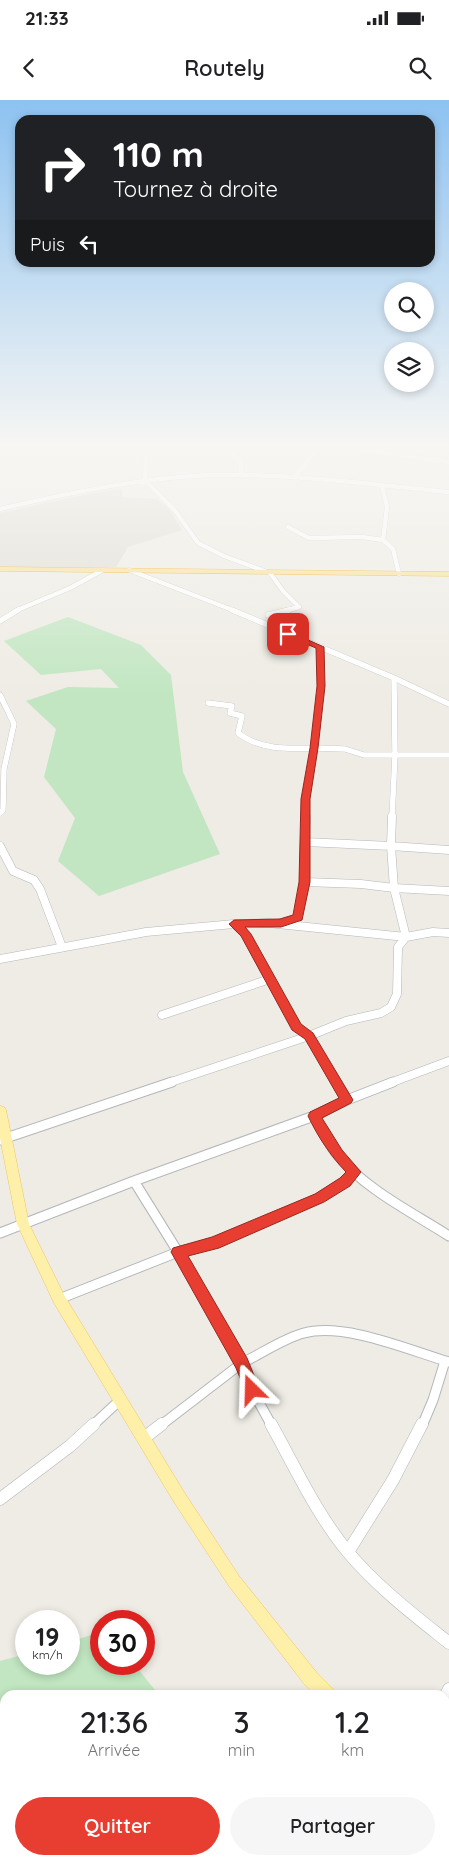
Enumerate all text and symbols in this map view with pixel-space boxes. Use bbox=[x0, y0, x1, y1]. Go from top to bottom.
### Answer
text: 21:33 bbox=[25, 6, 69, 30]
icon: back bbox=[15, 54, 43, 82]
text: Routely bbox=[184, 54, 265, 82]
icon: search bbox=[406, 54, 434, 82]
text: 110 m bbox=[113, 132, 204, 176]
icon: right bbox=[30, 135, 95, 200]
text: Tournez à droite bbox=[113, 175, 278, 203]
icon: left bbox=[75, 230, 103, 258]
text: Puis bbox=[30, 232, 65, 256]
map controls bbox=[384, 282, 434, 392]
button: search bbox=[384, 282, 434, 332]
button: layers bbox=[384, 342, 434, 392]
pin bbox=[267, 613, 309, 655]
icon: arrive bbox=[274, 620, 302, 648]
position arrow bbox=[225, 1363, 277, 1415]
speed limit sign: 30 bbox=[90, 1610, 155, 1675]
text: 19 bbox=[36, 1621, 59, 1652]
text: km/h bbox=[32, 1647, 63, 1662]
text: 21:36 bbox=[80, 1703, 148, 1741]
text: 3 bbox=[233, 1703, 249, 1741]
text: 1.2 bbox=[335, 1703, 370, 1741]
text: Arrivée bbox=[88, 1740, 140, 1760]
text: min bbox=[228, 1740, 255, 1760]
text: km bbox=[341, 1740, 364, 1760]
button: Quitter bbox=[15, 1797, 220, 1855]
button: Partager bbox=[230, 1797, 435, 1855]

